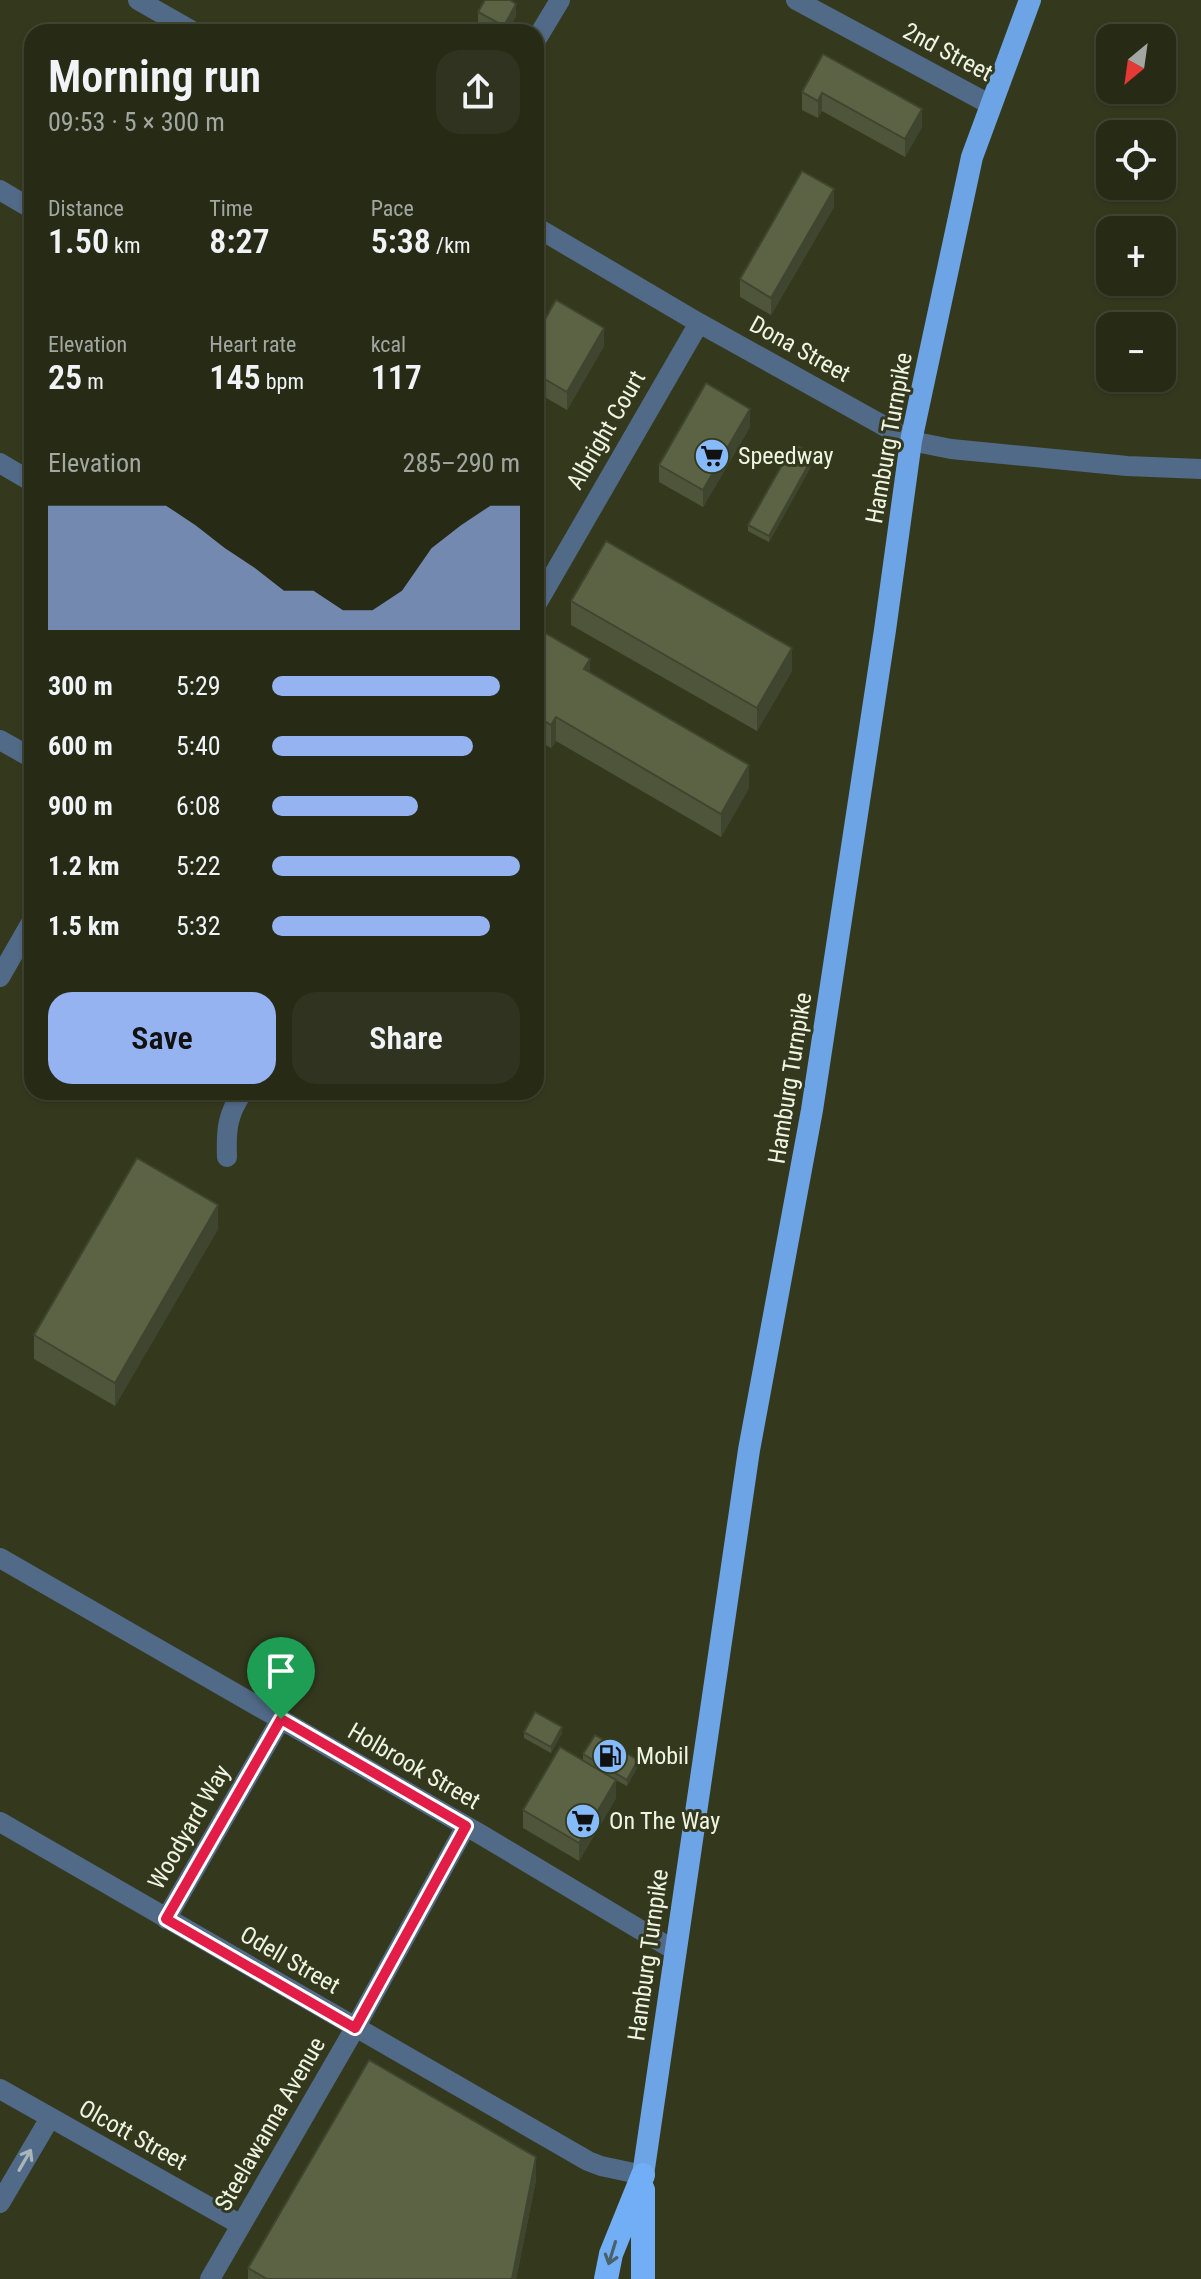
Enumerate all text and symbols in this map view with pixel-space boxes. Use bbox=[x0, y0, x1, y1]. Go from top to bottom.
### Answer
street label: 2nd Street bbox=[899, 17, 997, 87]
north arrow bbox=[1096, 24, 1176, 104]
map controls bbox=[1096, 24, 1176, 392]
button: share bbox=[436, 50, 520, 134]
text: Morning run bbox=[48, 51, 261, 103]
text: 09:53 · 5 × 300 m bbox=[48, 107, 225, 137]
button: locate bbox=[1096, 120, 1176, 200]
text: Distance bbox=[48, 196, 124, 221]
text: Time bbox=[209, 196, 253, 221]
text: Pace bbox=[371, 196, 414, 221]
button: + bbox=[1096, 216, 1176, 296]
text: 1.50 bbox=[48, 221, 109, 261]
text: 8:27 bbox=[209, 221, 270, 261]
text: 5:38 bbox=[371, 221, 431, 261]
text: km bbox=[109, 233, 141, 258]
text: /km bbox=[431, 233, 471, 258]
street label: Dona Street bbox=[745, 310, 855, 388]
button: − bbox=[1096, 312, 1176, 392]
text: Elevation bbox=[48, 332, 127, 357]
text: Heart rate bbox=[209, 332, 296, 357]
text: kcal bbox=[371, 332, 406, 357]
street label: Hamburg Turnpike bbox=[860, 350, 918, 526]
text: 25 bbox=[48, 357, 82, 397]
text: 145 bbox=[209, 357, 261, 397]
text: 117 bbox=[371, 357, 422, 397]
street label: Albright Court bbox=[561, 366, 651, 494]
text: m bbox=[82, 369, 104, 394]
text: bpm bbox=[261, 369, 304, 394]
supermarket icon: Speedway bbox=[693, 437, 731, 475]
place label: Speedway bbox=[738, 442, 834, 470]
text: Elevation bbox=[48, 448, 142, 478]
text: 285–290 m bbox=[403, 448, 520, 478]
text: 300 m bbox=[48, 671, 113, 701]
text: 5:29 bbox=[176, 671, 221, 701]
text: 600 m bbox=[48, 731, 113, 761]
text: 5:40 bbox=[176, 731, 221, 761]
text: 900 m bbox=[48, 791, 113, 821]
text: 6:08 bbox=[176, 791, 221, 821]
text: 1.2 km bbox=[48, 851, 120, 881]
text: 5:22 bbox=[176, 851, 221, 881]
text: 1.5 km bbox=[48, 911, 120, 941]
text: 5:32 bbox=[176, 911, 221, 941]
street label: Hamburg Turnpike bbox=[763, 990, 817, 1166]
button: Save bbox=[48, 992, 276, 1084]
button: Share bbox=[292, 992, 520, 1084]
pin bbox=[247, 1637, 315, 1719]
icon: arrive bbox=[259, 1649, 303, 1693]
street label: Holbrook Street bbox=[343, 1717, 485, 1815]
fuel station icon: Mobil bbox=[591, 1737, 629, 1775]
place label: Mobil bbox=[636, 1742, 689, 1770]
street label: Woodyard Way bbox=[142, 1760, 236, 1894]
supermarket icon: On The Way bbox=[564, 1802, 602, 1840]
place label: On The Way bbox=[609, 1807, 720, 1835]
street label: Hamburg Turnpike bbox=[622, 1867, 674, 2043]
street label: Odell Street bbox=[235, 1920, 345, 2000]
street label: Steelawanna Avenue bbox=[209, 2032, 331, 2216]
street label: Olcott Street bbox=[74, 2094, 192, 2176]
one-way arrow bbox=[17, 2149, 33, 2172]
one-way arrow bbox=[604, 2240, 619, 2265]

